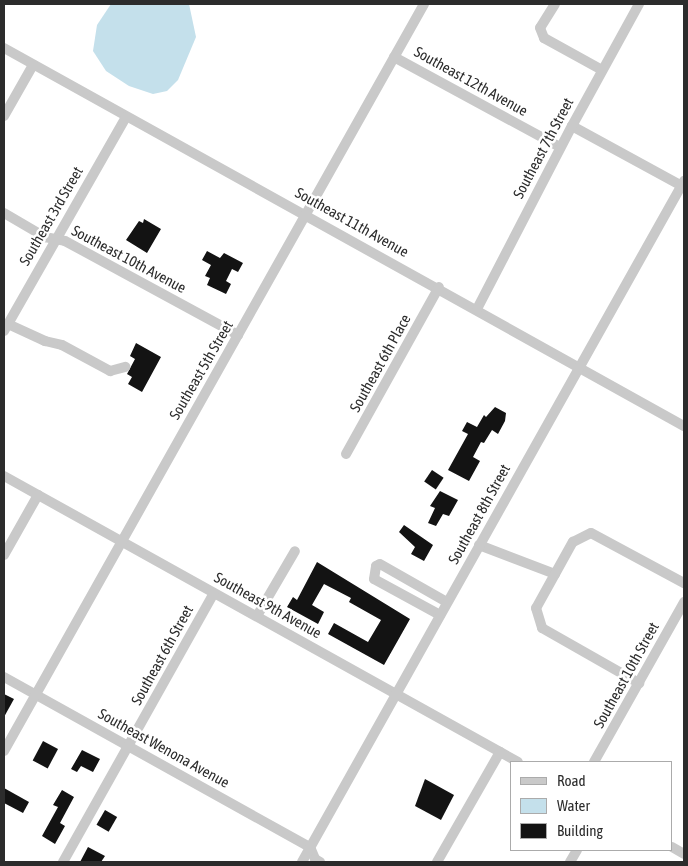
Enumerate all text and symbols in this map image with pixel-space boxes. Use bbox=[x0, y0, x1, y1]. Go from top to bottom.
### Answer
street label: Southeast 12th Avenue bbox=[411, 42, 531, 120]
street label: Southeast 7th Street bbox=[509, 95, 577, 201]
street label: Southeast 3rd Street bbox=[15, 163, 87, 269]
street label: Southeast 11th Avenue bbox=[292, 183, 412, 261]
street label: Southeast 10th Avenue bbox=[69, 221, 189, 297]
street label: Southeast 6th Place bbox=[346, 311, 414, 415]
street label: Southeast 5th Street bbox=[165, 317, 237, 423]
street label: Southeast 8th Street bbox=[444, 461, 514, 567]
street label: Southeast 9th Avenue bbox=[211, 568, 325, 642]
street label: Southeast 6th Street bbox=[127, 602, 197, 708]
street label: Southeast 10th Street bbox=[589, 619, 663, 731]
street label: Southeast Wenona Avenue bbox=[95, 704, 233, 792]
legend bbox=[510, 761, 673, 851]
text: Road bbox=[557, 772, 586, 789]
text: Water bbox=[557, 797, 590, 814]
text: Building bbox=[557, 822, 603, 839]

